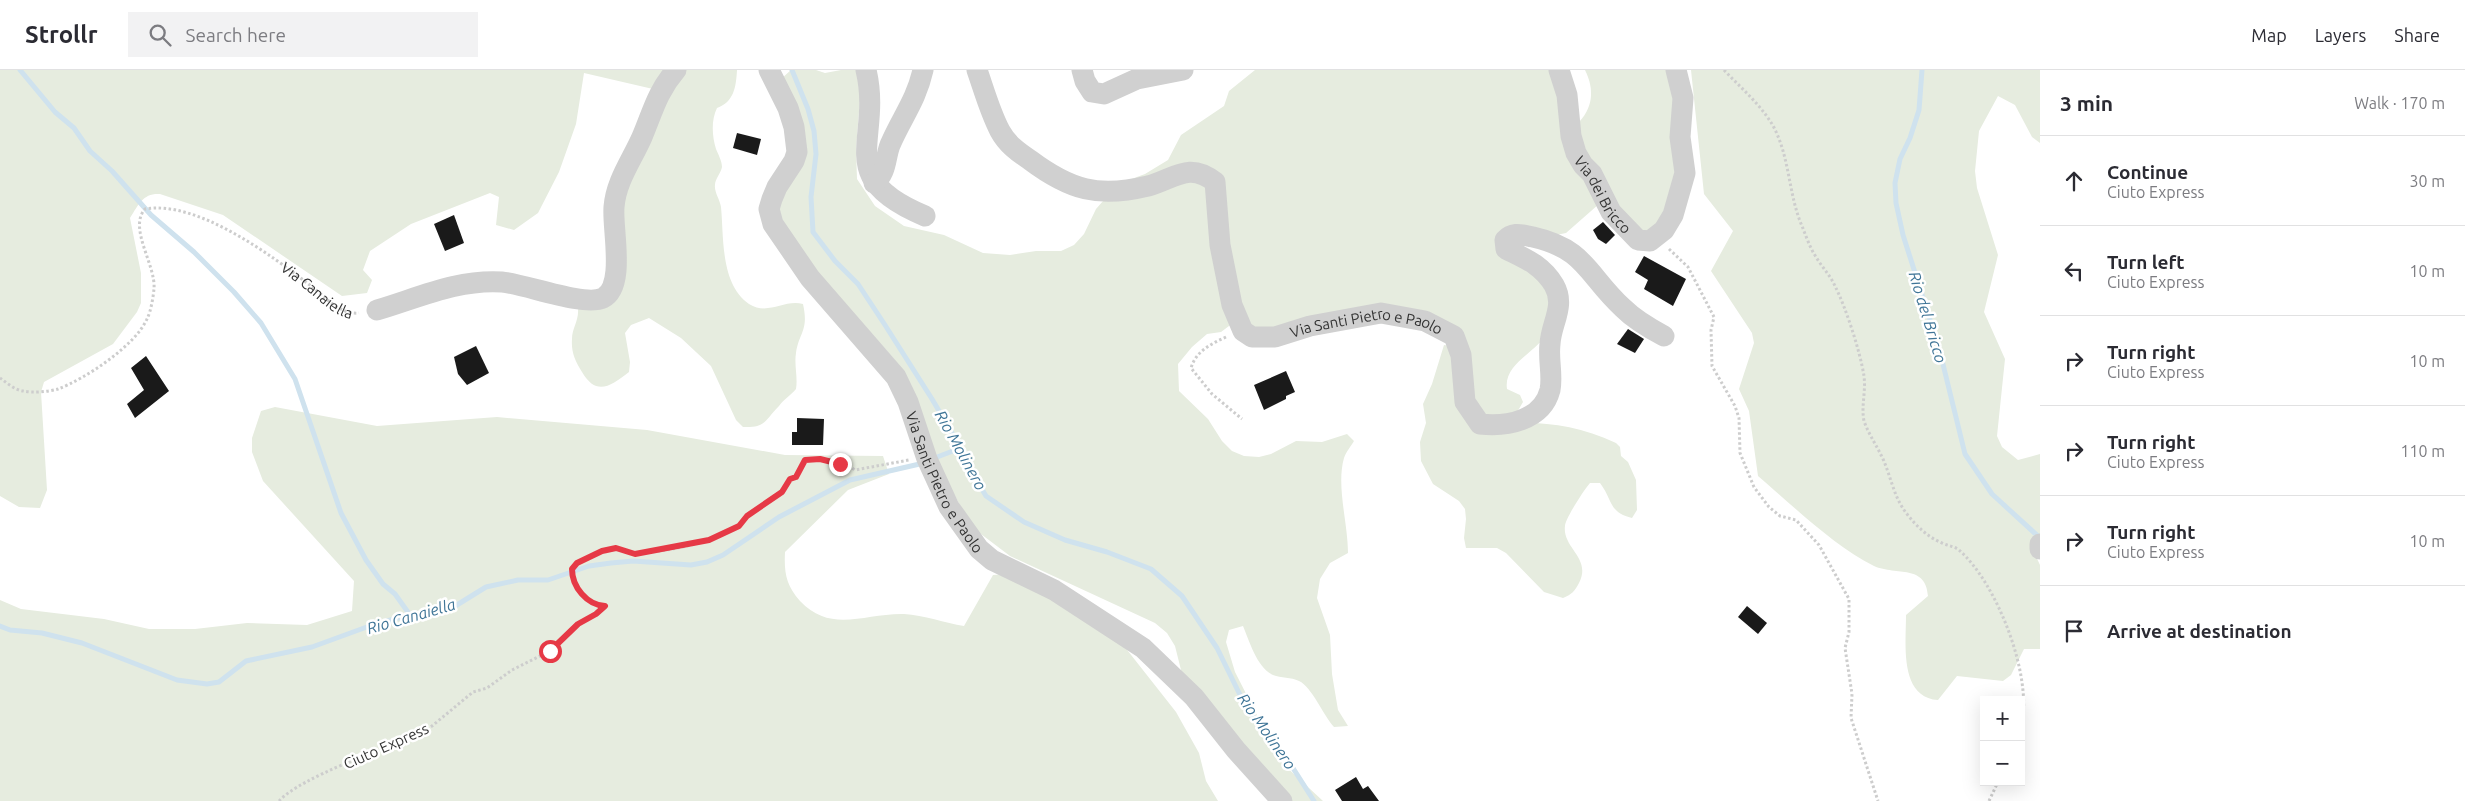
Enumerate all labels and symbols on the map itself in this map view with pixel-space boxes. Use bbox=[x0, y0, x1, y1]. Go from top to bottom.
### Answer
street label: Via dei Bricco bbox=[1571, 153, 1635, 237]
street label: Via Canaiella bbox=[278, 258, 355, 321]
water label: Rio del Bricco bbox=[1906, 269, 1951, 365]
text: Via Santi Pietro e Paolo bbox=[1288, 304, 1446, 340]
street label: Via Santi Pietro e Paolo bbox=[1288, 324, 1444, 344]
water label: Rio Molinero bbox=[932, 407, 991, 493]
street label: Via Santi Pietro e Paolo bbox=[903, 409, 987, 556]
route end bbox=[829, 453, 852, 476]
water label: Rio Canaiella bbox=[365, 595, 458, 637]
route start bbox=[539, 640, 562, 663]
water label: Rio Molinero bbox=[1234, 690, 1300, 773]
street label: Ciuto Express bbox=[341, 720, 431, 772]

